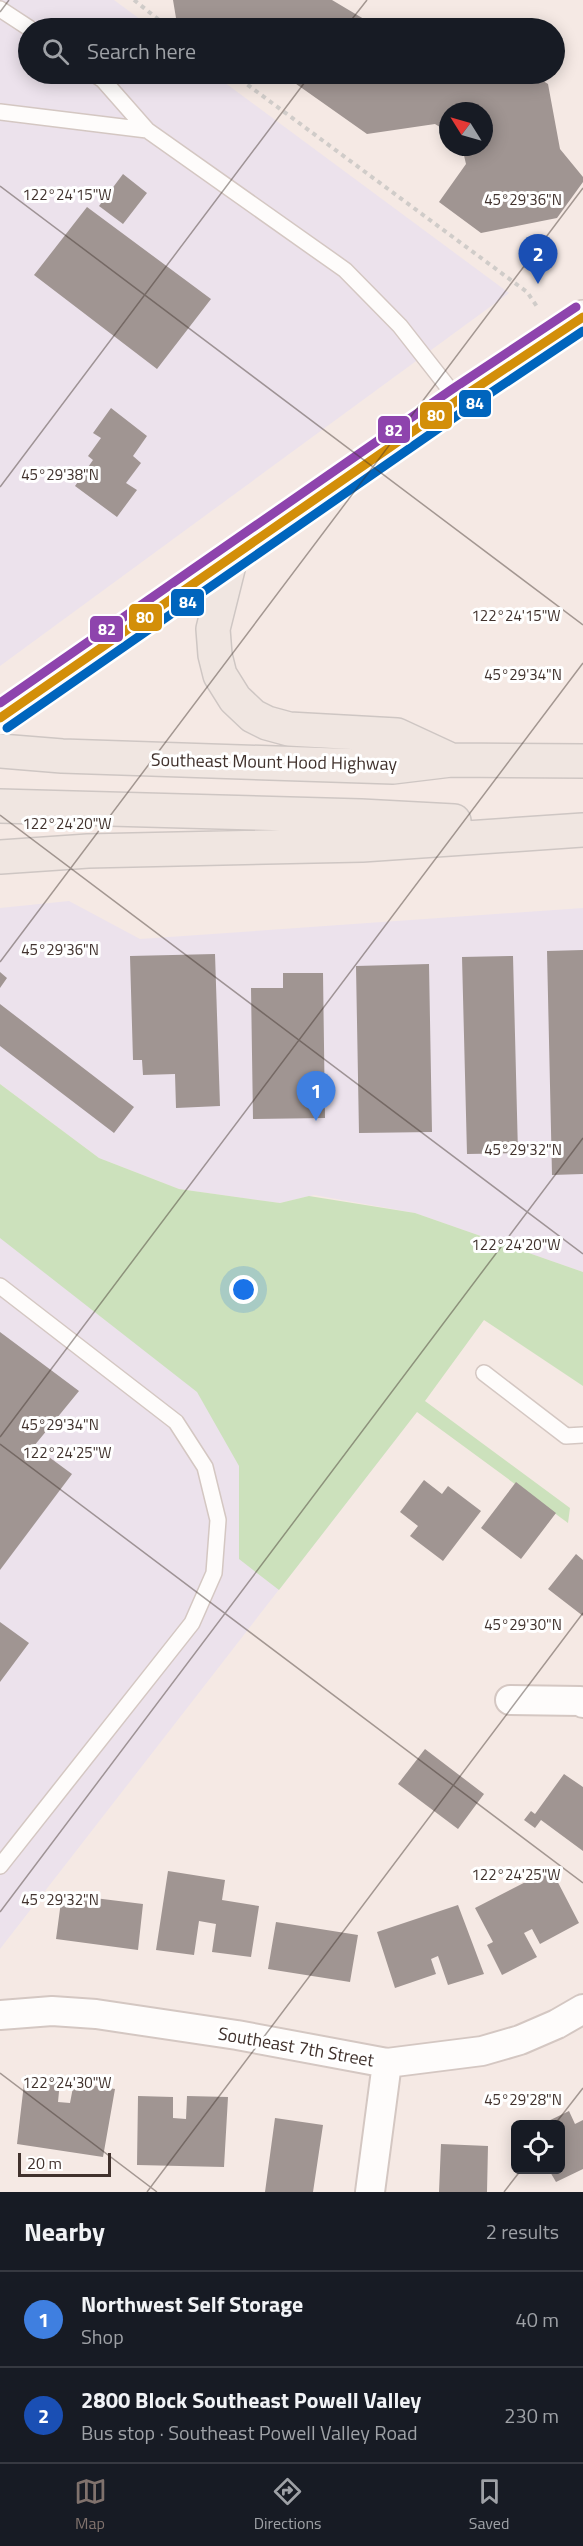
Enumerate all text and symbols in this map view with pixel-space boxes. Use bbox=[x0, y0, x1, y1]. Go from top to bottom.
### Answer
search box bbox=[18, 18, 565, 84]
text: Search here bbox=[87, 34, 196, 68]
icon: search bbox=[39, 35, 72, 68]
north arrow bbox=[439, 102, 493, 156]
text: 122°24'15"W bbox=[22, 183, 112, 206]
text: 45°29'36"N bbox=[484, 188, 562, 211]
pin: 2 bbox=[518, 234, 558, 284]
line badge: 84 bbox=[458, 389, 492, 418]
text: 84 bbox=[466, 391, 484, 415]
line badge: 80 bbox=[419, 401, 453, 430]
text: 80 bbox=[427, 403, 445, 427]
line badge: 82 bbox=[377, 415, 411, 444]
text: 82 bbox=[385, 418, 403, 442]
text: 45°29'38"N bbox=[21, 463, 99, 486]
line badge: 84 bbox=[170, 588, 205, 617]
text: 84 bbox=[179, 590, 197, 614]
line badge: 80 bbox=[128, 603, 163, 632]
text: 122°24'15"W bbox=[471, 604, 561, 627]
text: 80 bbox=[136, 605, 154, 629]
line badge: 82 bbox=[89, 615, 124, 643]
text: 82 bbox=[98, 617, 116, 641]
text: 45°29'34"N bbox=[484, 663, 562, 686]
street label: Southeast Mount Hood Highway bbox=[151, 746, 398, 777]
text: 122°24'20"W bbox=[22, 812, 112, 835]
text: 45°29'36"N bbox=[21, 938, 99, 961]
pin: 1 bbox=[296, 1072, 336, 1121]
text: 45°29'32"N bbox=[484, 1138, 562, 1161]
text: 122°24'20"W bbox=[471, 1233, 561, 1256]
your location bbox=[229, 1275, 258, 1304]
text: 45°29'34"N bbox=[21, 1413, 99, 1436]
text: 122°24'25"W bbox=[22, 1441, 112, 1464]
text: 45°29'30"N bbox=[484, 1613, 562, 1636]
text: 122°24'25"W bbox=[471, 1863, 561, 1886]
text: 45°29'32"N bbox=[21, 1888, 99, 1911]
street label: Southeast 7th Street bbox=[216, 2019, 377, 2074]
text: 122°24'30"W bbox=[22, 2071, 112, 2094]
text: 45°29'28"N bbox=[484, 2088, 562, 2111]
map controls bbox=[511, 2120, 565, 2174]
button: locate bbox=[511, 2120, 565, 2174]
scale bar bbox=[18, 2150, 111, 2178]
text: 20 m bbox=[27, 2151, 62, 2175]
text: Nearby bbox=[24, 2212, 105, 2251]
text: 2 results bbox=[486, 2216, 559, 2247]
text: Northwest Self Storage bbox=[81, 2287, 303, 2321]
text: 1 bbox=[38, 2304, 49, 2335]
text: 40 m bbox=[515, 2304, 559, 2335]
text: Shop bbox=[81, 2321, 124, 2352]
text: 2800 Block Southeast Powell Valley bbox=[81, 2383, 421, 2417]
text: 2 bbox=[38, 2400, 49, 2431]
text: 230 m bbox=[504, 2400, 559, 2431]
text: Bus stop · Southeast Powell Valley Road bbox=[81, 2417, 418, 2448]
tab: Map bbox=[74, 2475, 107, 2535]
tab: Directions bbox=[254, 2475, 322, 2535]
tab: Saved bbox=[469, 2475, 509, 2535]

